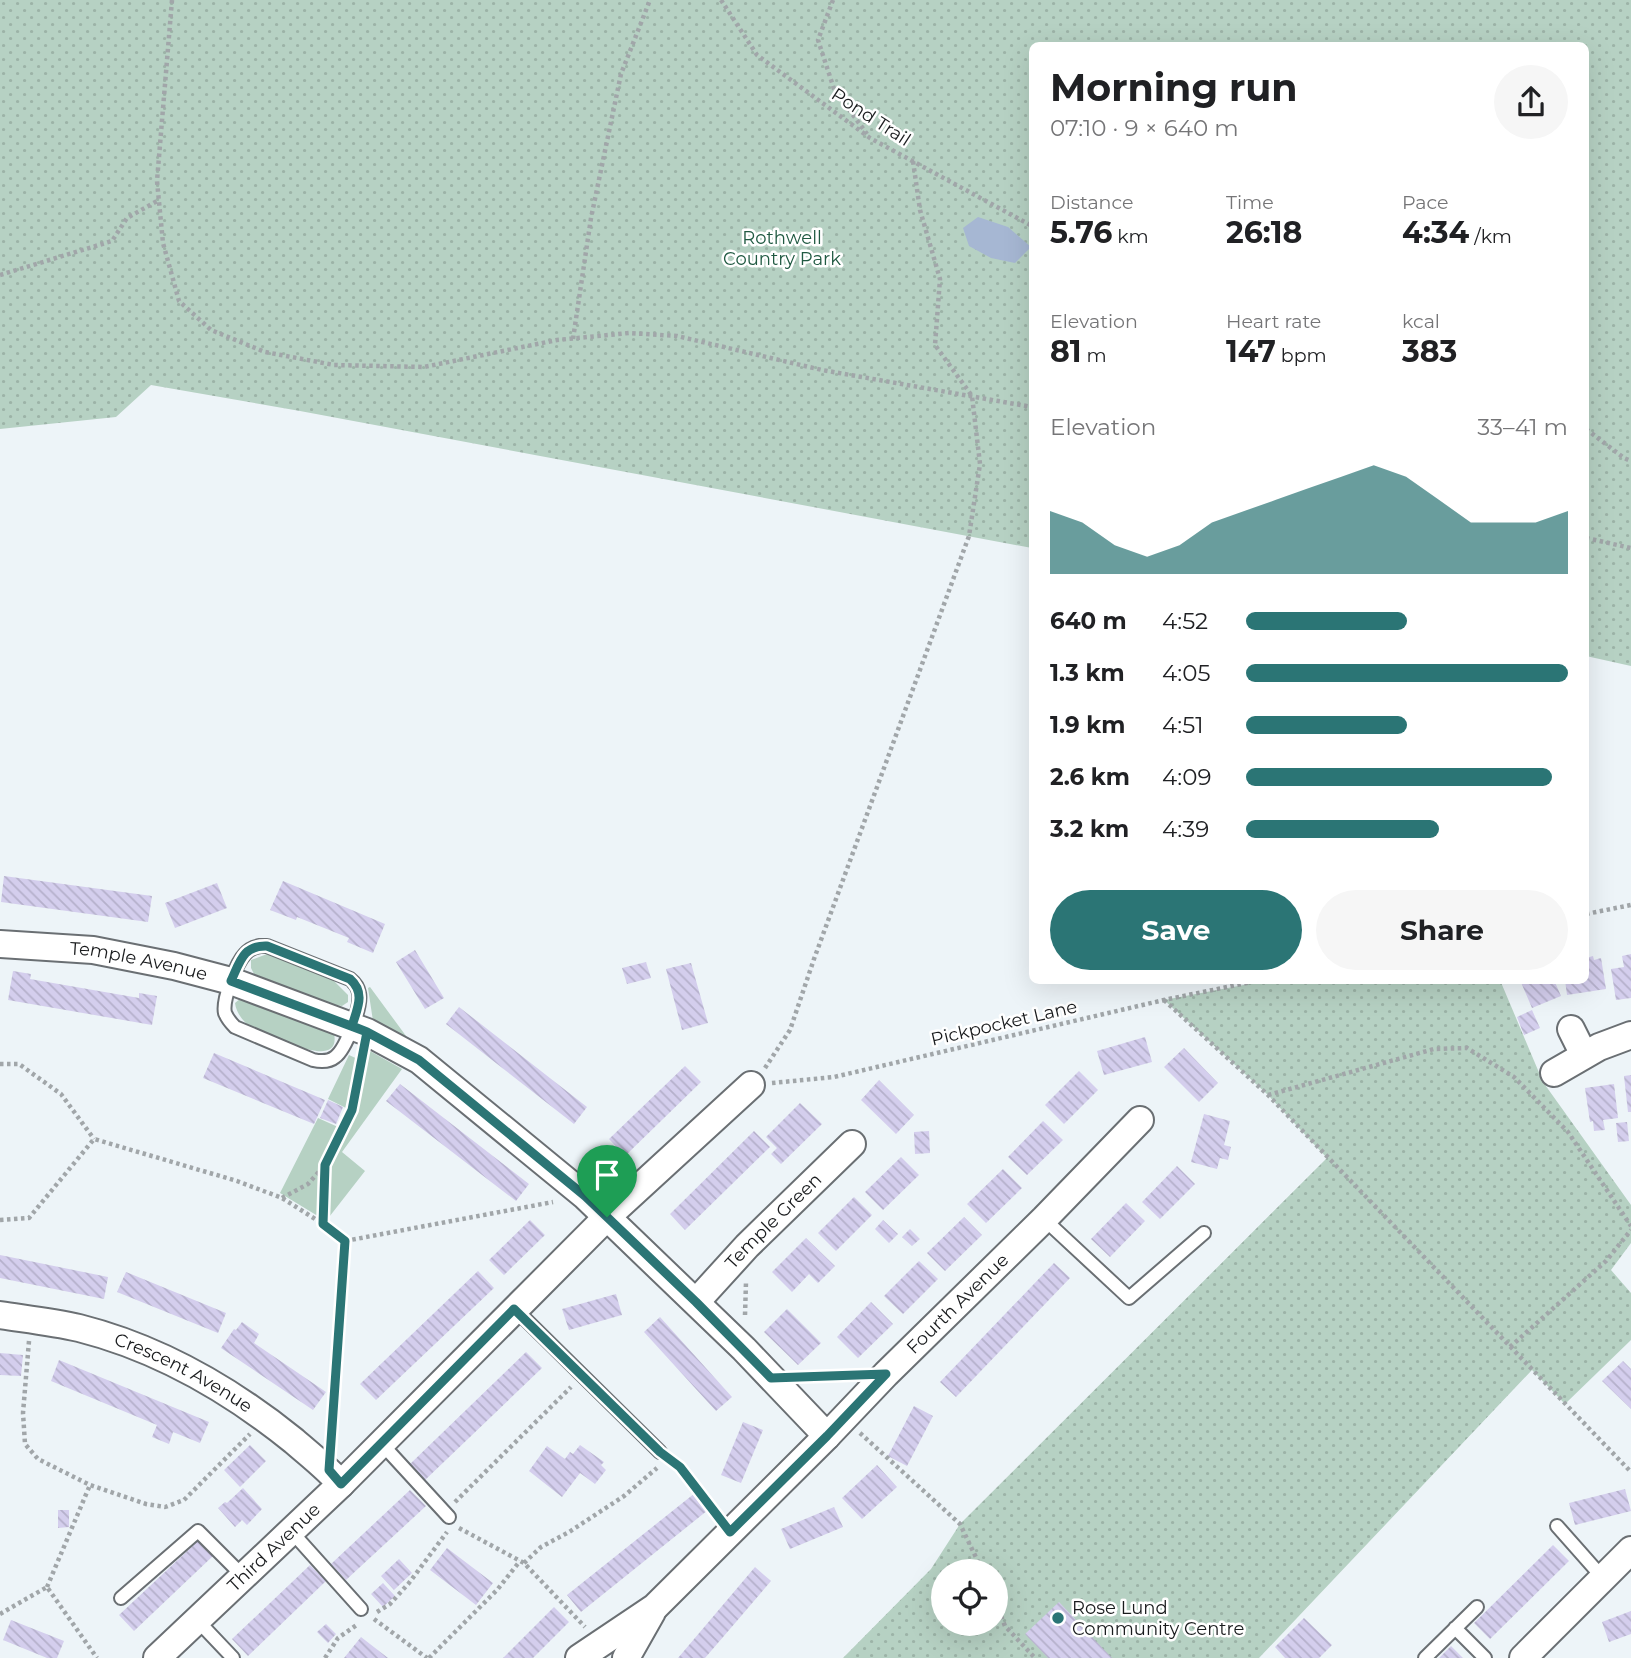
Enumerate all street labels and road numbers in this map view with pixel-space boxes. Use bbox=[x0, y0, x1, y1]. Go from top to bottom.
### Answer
street label: Pond Trail bbox=[827, 83, 915, 151]
street label: Temple Avenue bbox=[69, 938, 210, 985]
street label: Pickpocket Lane bbox=[929, 995, 1079, 1051]
street label: Temple Green bbox=[721, 1169, 826, 1273]
street label: Fourth Avenue bbox=[902, 1249, 1013, 1359]
street label: Crescent Avenue bbox=[111, 1328, 257, 1417]
street label: Third Avenue bbox=[223, 1498, 325, 1596]

